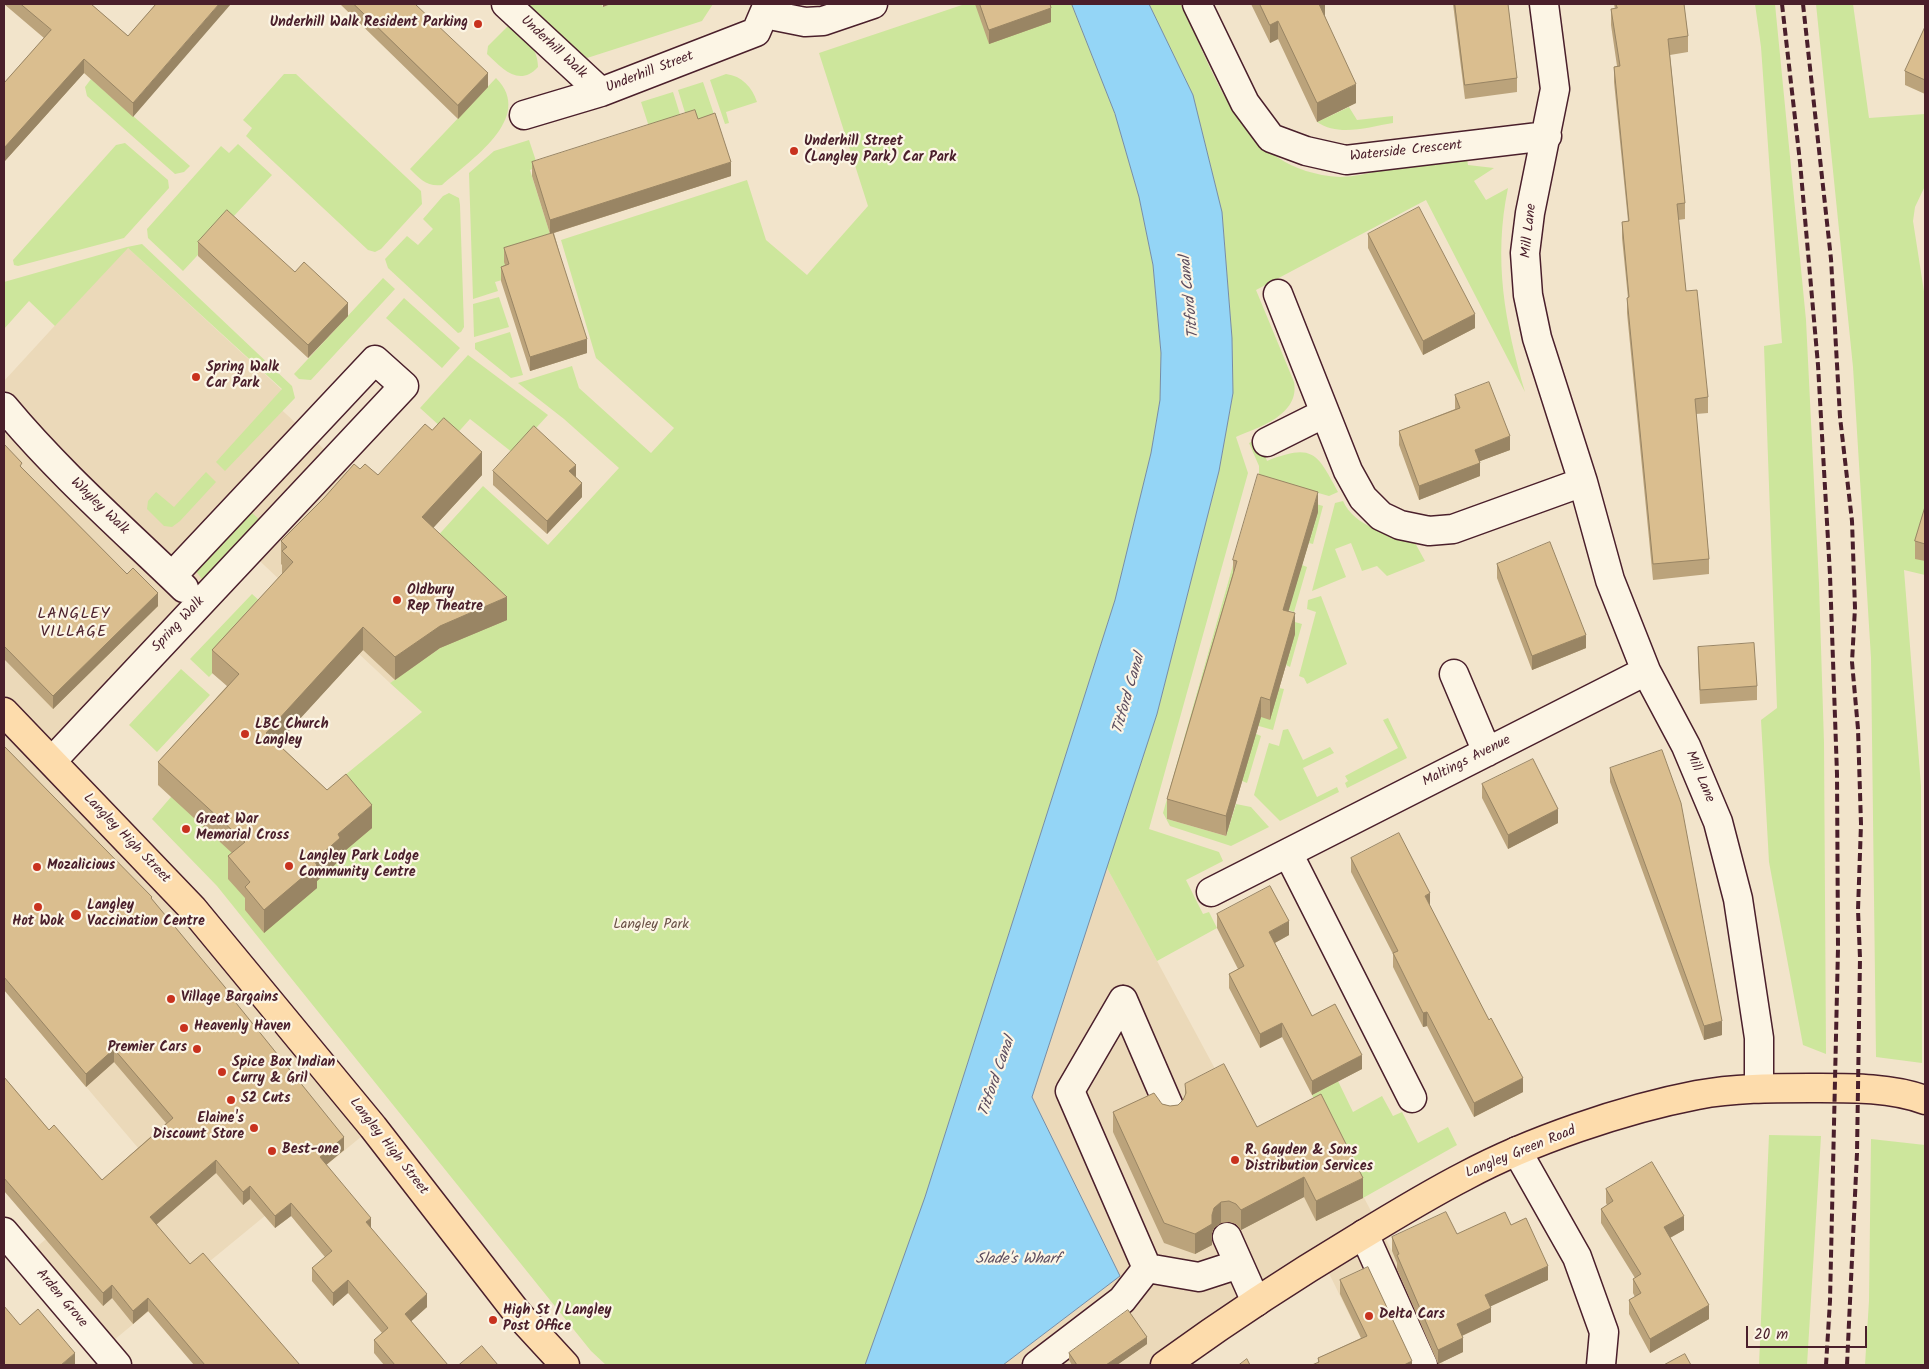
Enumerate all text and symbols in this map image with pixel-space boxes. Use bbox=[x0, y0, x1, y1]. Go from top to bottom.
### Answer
street label: Underhill Walk bbox=[516, 13, 590, 83]
place label: Underhill Walk Resident Parking bbox=[270, 16, 468, 32]
marker: Underhill Walk Resident Parking bbox=[472, 18, 484, 30]
street label: Underhill Street bbox=[604, 49, 696, 97]
place label: Underhill Street (Langley Park) Car Park bbox=[804, 135, 956, 168]
street label: Waterside Crescent bbox=[1349, 138, 1463, 166]
marker: Underhill Street (Langley Park) Car Park bbox=[788, 145, 800, 157]
street label: Mill Lane bbox=[1519, 203, 1541, 259]
water label: Titford Canal bbox=[1178, 255, 1204, 339]
place label: Spring Walk Car Park bbox=[206, 361, 279, 394]
marker: Spring Walk Car Park bbox=[190, 371, 202, 383]
street label: Whyley Walk bbox=[66, 475, 132, 539]
place label: Oldbury Rep Theatre bbox=[407, 584, 483, 616]
street label: Spring Walk bbox=[149, 594, 209, 656]
marker: Oldbury Rep Theatre bbox=[391, 594, 403, 606]
district label: LANGLEY VILLAGE bbox=[36, 605, 112, 643]
water label: Titford Canal bbox=[1110, 652, 1150, 736]
place label: LBC Church Langley bbox=[255, 718, 329, 750]
marker: LBC Church Langley bbox=[239, 728, 251, 740]
street label: Maltings Avenue bbox=[1420, 733, 1514, 791]
street label: Mill Lane bbox=[1681, 748, 1717, 806]
street label: Langley High Street bbox=[79, 791, 173, 887]
place label: Great War Memorial Cross bbox=[196, 813, 289, 846]
marker: Great War Memorial Cross bbox=[180, 823, 192, 835]
place label: Langley Park Lodge Community Centre bbox=[299, 850, 419, 882]
place label: Mozalicious bbox=[47, 859, 115, 875]
marker: Langley Park Lodge Community Centre bbox=[283, 860, 295, 872]
marker: Mozalicious bbox=[31, 861, 43, 873]
place label: Langley Vaccination Centre bbox=[87, 899, 205, 932]
marker: Hot Wok bbox=[32, 901, 44, 913]
marker: Langley Vaccination Centre bbox=[69, 908, 83, 922]
place label: Hot Wok bbox=[12, 915, 64, 931]
park label: Langley Park bbox=[613, 918, 689, 934]
place label: Village Bargains bbox=[181, 991, 278, 1007]
marker: Village Bargains bbox=[165, 993, 177, 1005]
place label: Heavenly Haven bbox=[194, 1020, 291, 1036]
marker: Heavenly Haven bbox=[178, 1022, 190, 1034]
water label: Titford Canal bbox=[976, 1035, 1020, 1119]
place label: Premier Cars bbox=[108, 1041, 187, 1057]
marker: Premier Cars bbox=[191, 1043, 203, 1055]
place label: Spice Box Indian Curry & Gril bbox=[232, 1056, 335, 1088]
marker: Spice Box Indian Curry & Gril bbox=[216, 1066, 228, 1078]
place label: S2 Cuts bbox=[241, 1092, 291, 1108]
marker: S2 Cuts bbox=[225, 1094, 237, 1106]
street label: Langley High Street bbox=[345, 1095, 431, 1199]
place label: Elaine's Discount Store bbox=[153, 1112, 244, 1144]
marker: Elaine's Discount Store bbox=[248, 1122, 260, 1134]
street label: Langley Green Road bbox=[1464, 1123, 1578, 1183]
place label: Best-one bbox=[282, 1143, 339, 1159]
place label: R. Gayden & Sons Distribution Services bbox=[1245, 1144, 1373, 1176]
marker: Best-one bbox=[266, 1145, 278, 1157]
marker: R. Gayden & Sons Distribution Services bbox=[1229, 1154, 1241, 1166]
water label: Slade's Wharf bbox=[976, 1251, 1060, 1269]
street label: Arden Grove bbox=[32, 1266, 90, 1332]
place label: High St / Langley Post Office bbox=[503, 1304, 612, 1336]
place label: Delta Cars bbox=[1379, 1308, 1445, 1324]
marker: Delta Cars bbox=[1363, 1310, 1375, 1322]
marker: High St / Langley Post Office bbox=[487, 1314, 499, 1326]
scale bar bbox=[1749, 1316, 1870, 1348]
text: 20 m bbox=[1754, 1323, 1788, 1347]

